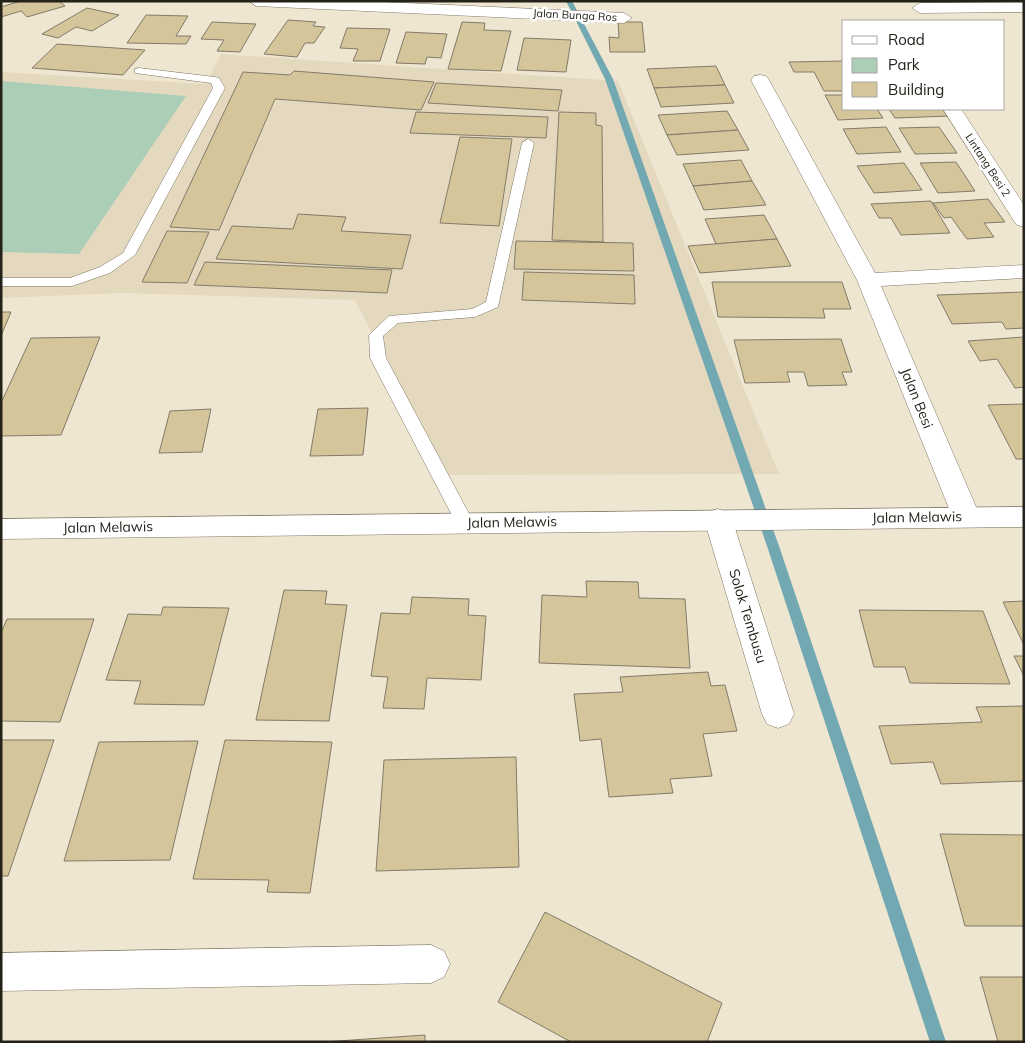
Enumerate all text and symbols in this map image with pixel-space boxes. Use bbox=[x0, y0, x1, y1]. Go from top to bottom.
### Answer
street label: Jalan Bunga Ros bbox=[533, 6, 617, 24]
legend bbox=[842, 20, 1005, 110]
text: Road bbox=[888, 30, 925, 49]
text: Park bbox=[888, 55, 920, 74]
text: Building bbox=[888, 80, 944, 99]
street label: Lintang Besi 2 bbox=[962, 131, 1014, 200]
street label: Jalan Besi bbox=[897, 365, 937, 431]
street label: Jalan Melawis bbox=[872, 507, 962, 527]
street label: Jalan Melawis bbox=[467, 512, 557, 532]
street label: Jalan Melawis bbox=[63, 517, 153, 537]
street label: Solok Tembusu bbox=[725, 567, 771, 665]

